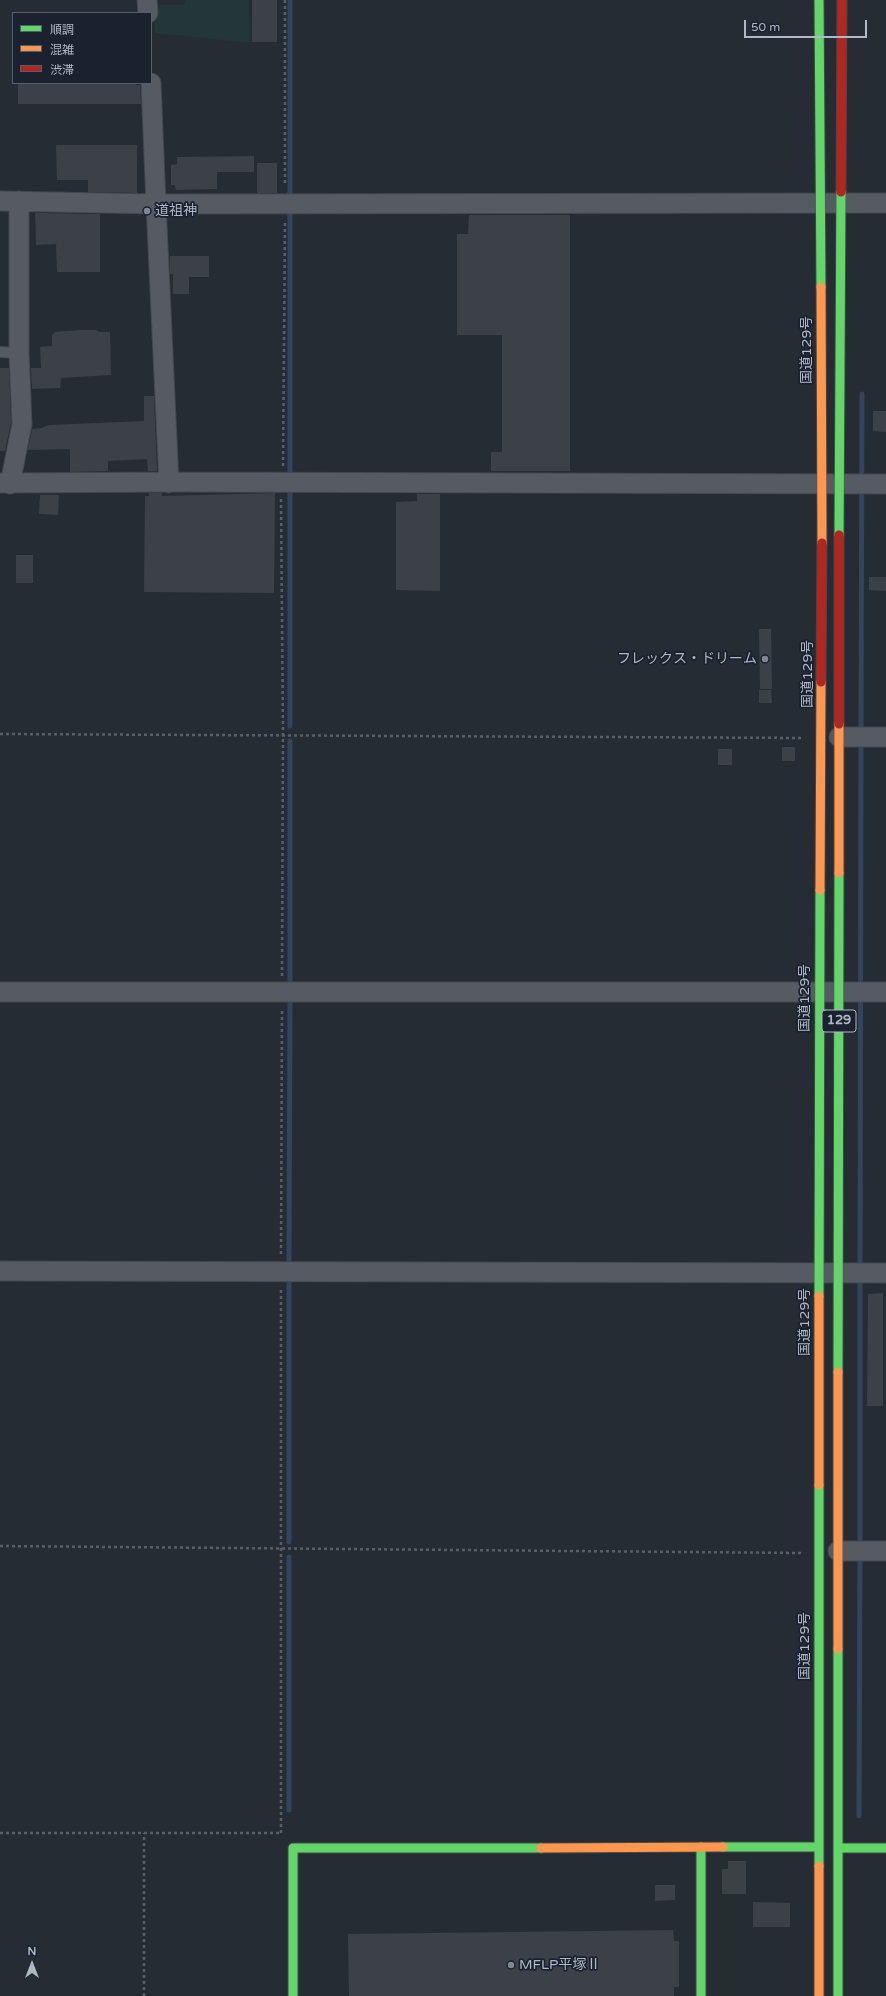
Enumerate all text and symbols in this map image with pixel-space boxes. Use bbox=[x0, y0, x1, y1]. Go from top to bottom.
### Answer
legend bbox=[12, 12, 152, 84]
scale bar bbox=[746, 12, 869, 38]
text: 50 m bbox=[751, 20, 780, 34]
text: 順調 bbox=[50, 23, 74, 37]
text: 混雑 bbox=[50, 43, 74, 57]
text: 渋滞 bbox=[50, 63, 74, 77]
place label: 道祖神 bbox=[155, 203, 197, 219]
marker: 道祖神 bbox=[142, 206, 152, 216]
street label: 国道129号 bbox=[799, 316, 815, 384]
street label: 国道129号 bbox=[800, 640, 816, 708]
place label: フレックス・ドリーム bbox=[617, 651, 757, 667]
marker: フレックス・ドリーム bbox=[760, 654, 770, 664]
street label: 国道129号 bbox=[797, 964, 813, 1032]
road number: 129 bbox=[822, 1010, 856, 1032]
street label: 国道129号 bbox=[797, 1288, 813, 1356]
street label: 国道129号 bbox=[797, 1612, 813, 1680]
north arrow bbox=[12, 1944, 52, 1984]
text: N bbox=[28, 1945, 36, 1958]
place label: MFLP平塚Ⅱ bbox=[519, 1957, 601, 1973]
marker: MFLP平塚Ⅱ bbox=[506, 1960, 516, 1970]

